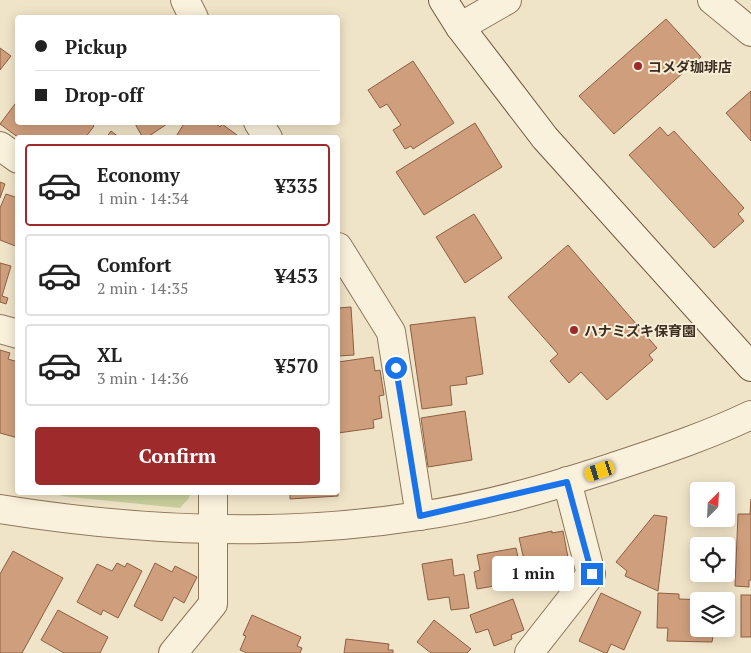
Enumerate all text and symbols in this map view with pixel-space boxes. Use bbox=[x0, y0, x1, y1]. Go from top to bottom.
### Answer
text: Pickup bbox=[65, 34, 127, 59]
place label: コメダ珈琲店 bbox=[648, 57, 732, 76]
marker: コメダ珈琲店 bbox=[632, 60, 644, 72]
text: Drop-off bbox=[65, 82, 143, 107]
text: Economy bbox=[97, 162, 180, 187]
icon: car bbox=[37, 163, 82, 208]
text: ¥335 bbox=[275, 173, 318, 198]
text: 1 min · 14:34 bbox=[97, 187, 189, 209]
text: Comfort bbox=[97, 252, 172, 277]
icon: car bbox=[37, 253, 82, 298]
text: ¥453 bbox=[275, 263, 318, 288]
text: 2 min · 14:35 bbox=[97, 277, 189, 299]
place label: ハナミズキ保育園 bbox=[584, 321, 696, 340]
marker: ハナミズキ保育園 bbox=[568, 324, 580, 336]
text: XL bbox=[97, 342, 122, 367]
icon: car bbox=[37, 343, 82, 388]
text: ¥570 bbox=[275, 353, 318, 378]
route start bbox=[385, 357, 407, 379]
text: 3 min · 14:36 bbox=[97, 367, 189, 389]
button: Confirm bbox=[35, 427, 320, 485]
car bbox=[583, 459, 616, 483]
north arrow bbox=[690, 482, 735, 528]
map controls bbox=[690, 482, 735, 637]
button: locate bbox=[690, 537, 735, 582]
callout: 1 min bbox=[492, 556, 574, 592]
text: 1 min bbox=[511, 562, 555, 584]
route end bbox=[581, 563, 603, 585]
button: layers bbox=[690, 592, 735, 637]

